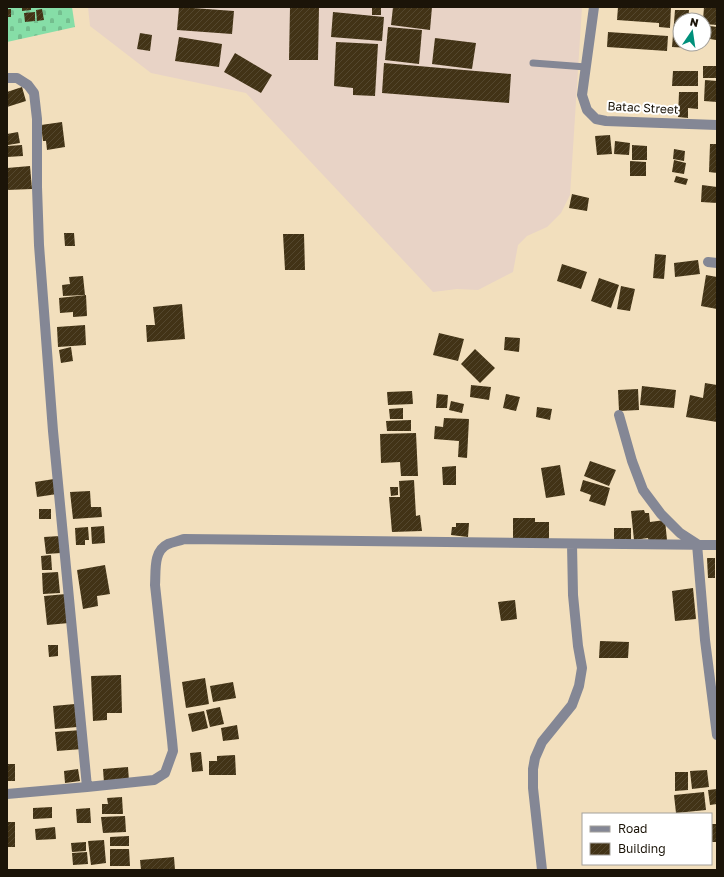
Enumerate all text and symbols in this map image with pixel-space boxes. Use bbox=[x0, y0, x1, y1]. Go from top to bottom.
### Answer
north arrow bbox=[672, 12, 712, 52]
text: N bbox=[689, 14, 700, 29]
street label: Batac Street bbox=[607, 98, 679, 117]
legend bbox=[582, 813, 712, 865]
text: Road bbox=[618, 821, 647, 836]
text: Building bbox=[618, 841, 666, 856]

